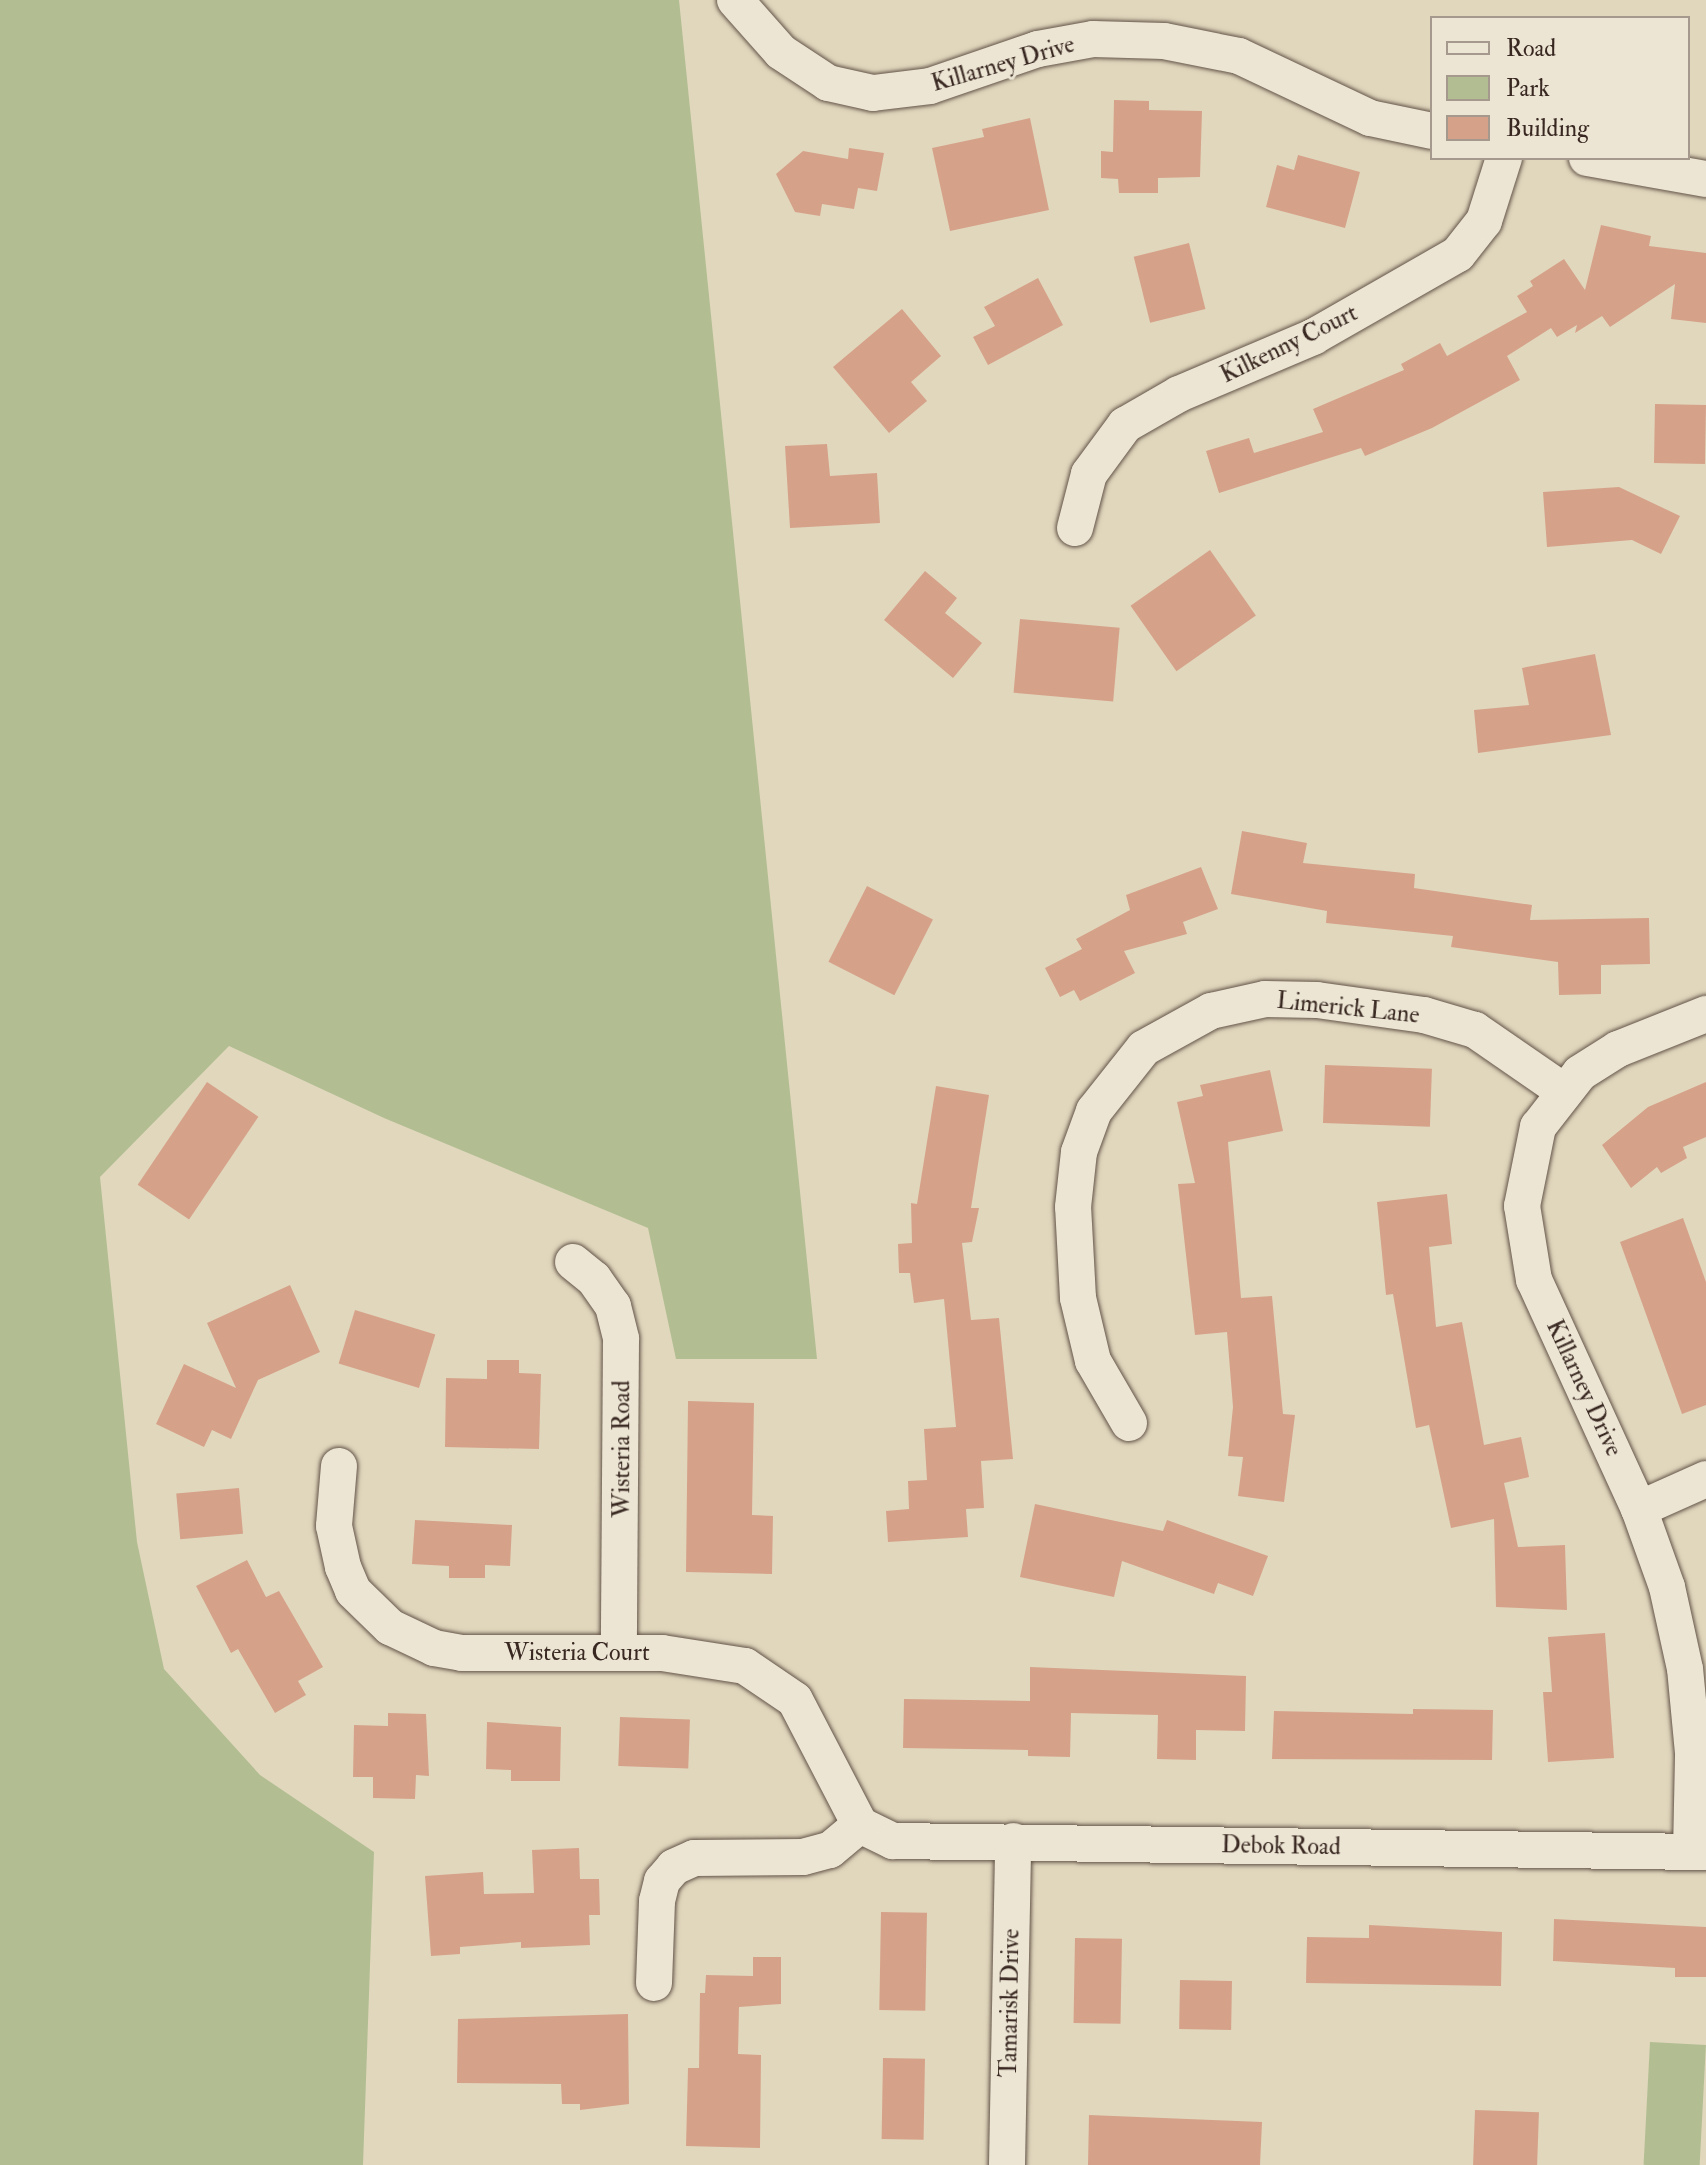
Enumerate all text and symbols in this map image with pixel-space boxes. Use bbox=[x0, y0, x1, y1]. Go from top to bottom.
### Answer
legend bbox=[1430, 16, 1690, 160]
street label: Killarney Drive bbox=[928, 30, 1078, 98]
text: Road bbox=[1506, 33, 1556, 64]
text: Park bbox=[1506, 73, 1550, 104]
text: Building bbox=[1506, 113, 1589, 144]
street label: Kilkenny Court bbox=[1216, 298, 1362, 390]
street label: Limerick Lane bbox=[1275, 986, 1421, 1030]
street label: Killarney Drive bbox=[1540, 1315, 1628, 1461]
street label: Wisteria Road bbox=[608, 1380, 636, 1518]
street label: Wisteria Court bbox=[504, 1639, 650, 1667]
street label: Debok Road bbox=[1221, 1831, 1341, 1861]
street label: Tamarisk Drive bbox=[994, 1928, 1026, 2078]

